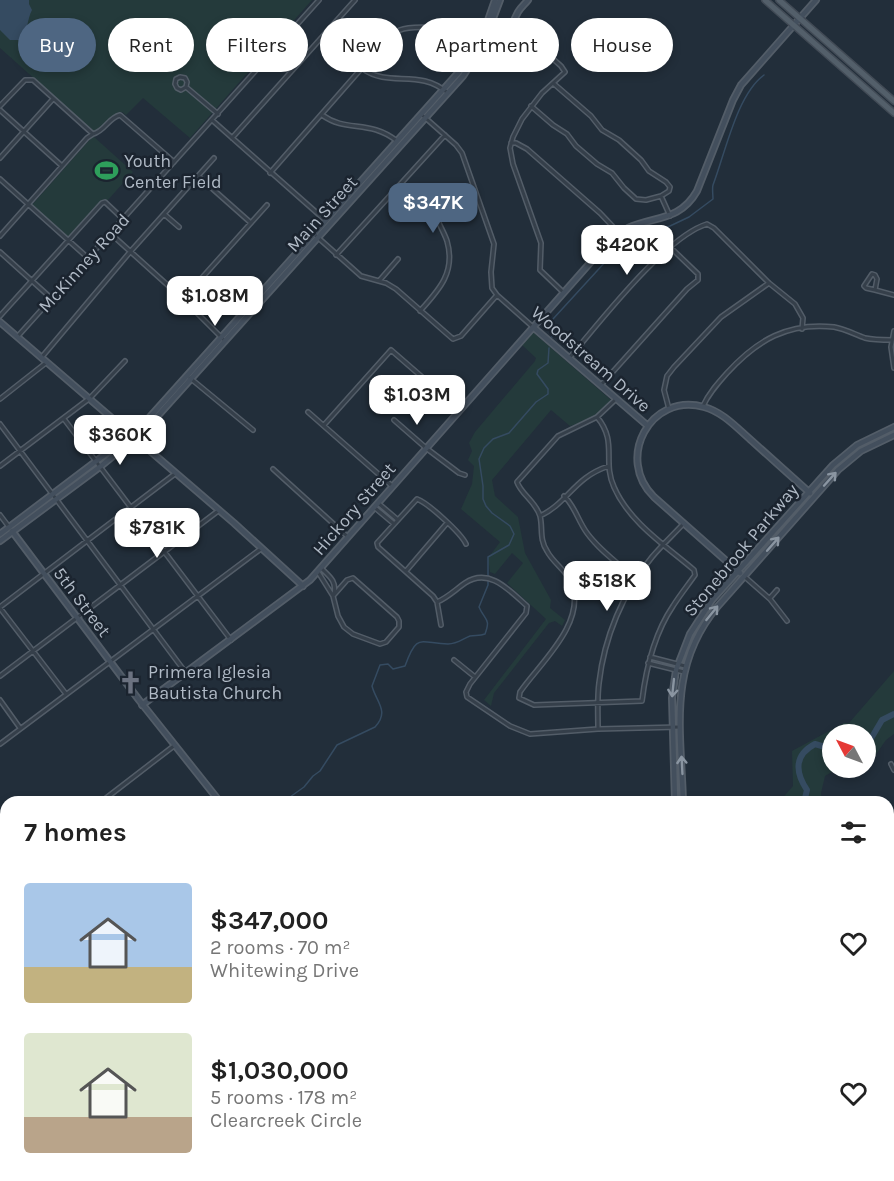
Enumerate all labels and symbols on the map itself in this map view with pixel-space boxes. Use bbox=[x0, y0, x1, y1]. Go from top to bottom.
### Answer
place label: Youth Center Field bbox=[124, 150, 222, 193]
sports icon: Youth Center Field bbox=[93, 158, 119, 184]
street label: Main Street bbox=[282, 171, 362, 257]
pin: $347K bbox=[391, 183, 475, 234]
street label: McKinney Road bbox=[34, 209, 134, 317]
pin: $420K bbox=[585, 225, 669, 276]
pin: $1.08M bbox=[166, 276, 264, 327]
street label: Woodstream Drive bbox=[527, 301, 655, 417]
pin: $1.03M bbox=[368, 375, 466, 426]
pin: $360K bbox=[78, 415, 162, 466]
street label: Hickory Street bbox=[308, 458, 400, 560]
one-way arrow bbox=[823, 472, 837, 487]
street label: Stonebrook Parkway bbox=[679, 479, 803, 621]
pin: $781K bbox=[115, 508, 199, 559]
one-way arrow bbox=[766, 537, 780, 552]
pin: $518K bbox=[565, 561, 649, 612]
street label: 5th Street bbox=[49, 563, 115, 641]
one-way arrow bbox=[706, 605, 719, 621]
place label: Primera Iglesia Bautista Church bbox=[148, 661, 282, 704]
church icon: Primera Iglesia Bautista Church bbox=[117, 669, 143, 695]
one-way arrow bbox=[667, 678, 678, 698]
north arrow bbox=[822, 724, 876, 778]
one-way arrow bbox=[676, 755, 687, 775]

